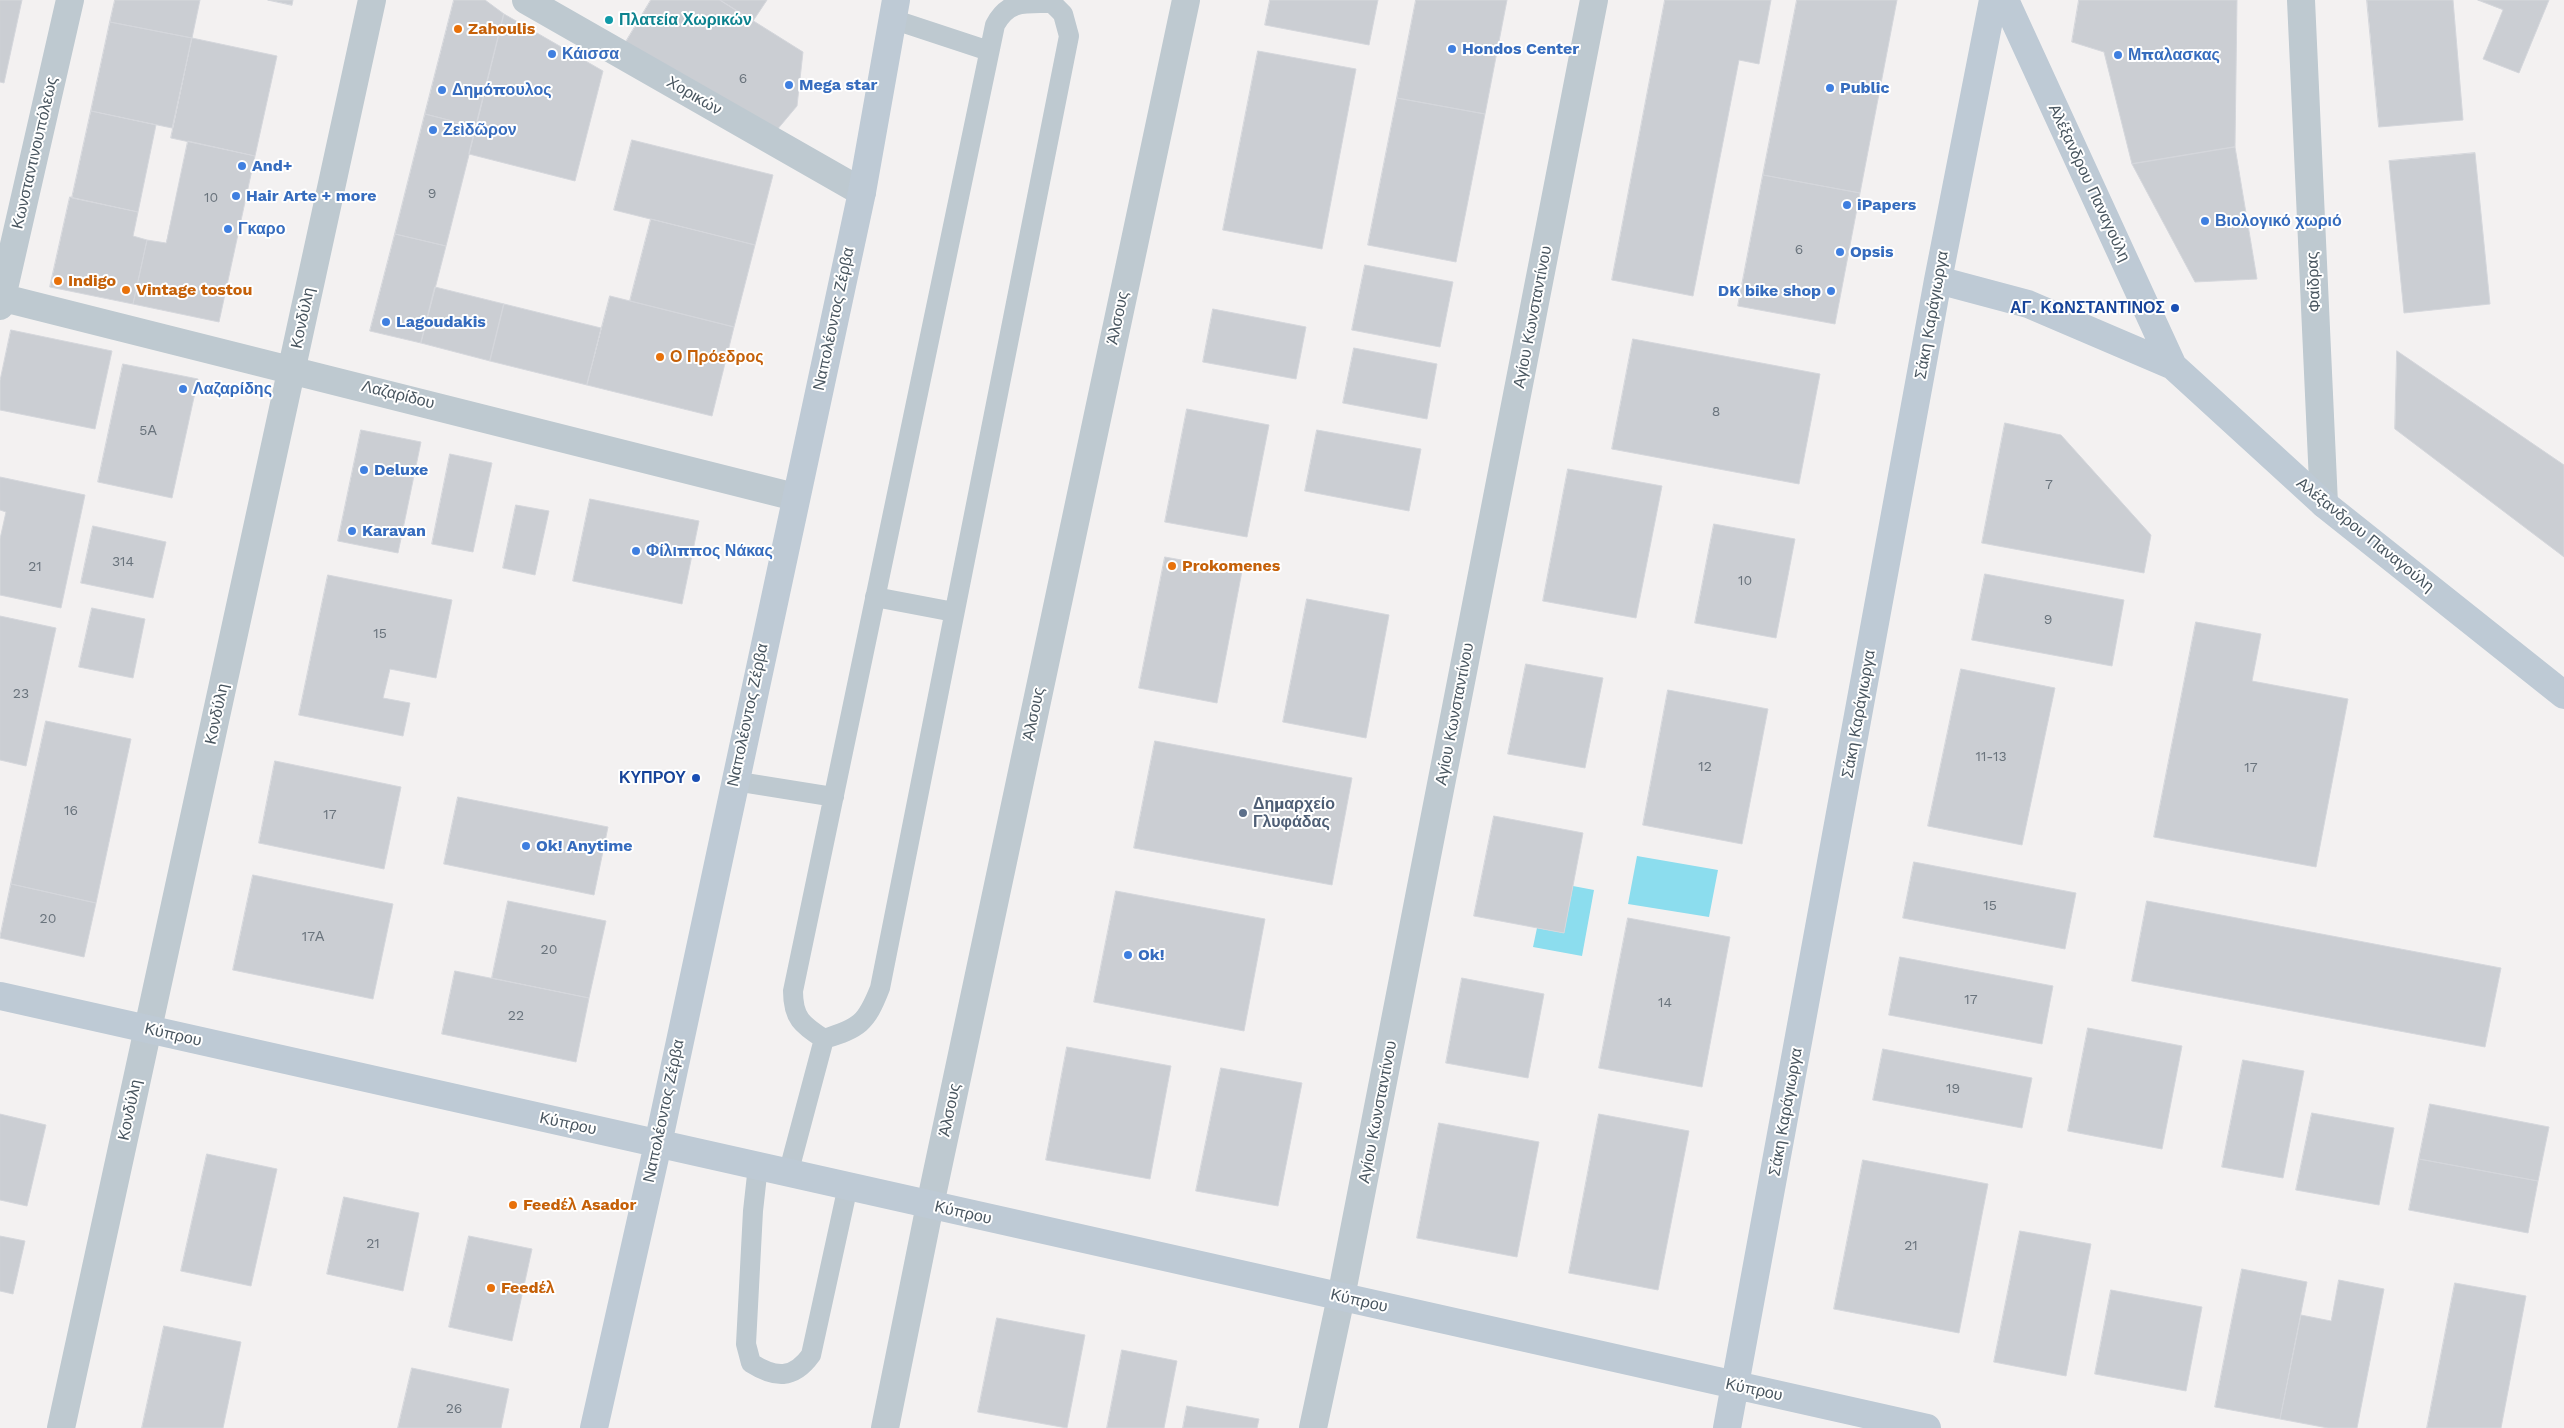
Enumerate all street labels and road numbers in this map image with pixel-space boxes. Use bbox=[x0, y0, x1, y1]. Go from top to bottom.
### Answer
street label: Χορικών bbox=[663, 73, 725, 119]
street label: Κωνσταντινουπόλεως bbox=[8, 75, 62, 231]
street label: Αλέξανδρου Παναγούλη bbox=[2044, 101, 2134, 265]
street label: Αγίου Κωνσταντίνου bbox=[1510, 244, 1556, 390]
street label: Ναπολέοντος Ζέρβα bbox=[809, 246, 859, 392]
street label: Σάκη Καράγιωργα bbox=[1911, 249, 1953, 381]
street label: Φαίδρας bbox=[2303, 251, 2325, 313]
street label: Κονδύλη bbox=[287, 286, 319, 350]
street label: Άλσους bbox=[1103, 290, 1133, 346]
street label: Λαζαρίδου bbox=[360, 377, 436, 413]
street label: Αλέξανδρου Παναγούλη bbox=[2292, 474, 2438, 596]
street label: Αγίου Κωνσταντίνου bbox=[1432, 641, 1478, 787]
street label: Ναπολέοντος Ζέρβα bbox=[723, 642, 773, 788]
street label: Σάκη Καράγιωργα bbox=[1838, 648, 1880, 780]
street label: Κονδύλη bbox=[201, 682, 233, 746]
street label: Άλσους bbox=[1019, 686, 1049, 742]
street label: Κύπρου bbox=[143, 1019, 203, 1051]
street label: Ναπολέοντος Ζέρβα bbox=[639, 1038, 689, 1184]
street label: Αγίου Κωνσταντίνου bbox=[1355, 1039, 1401, 1185]
street label: Σάκη Καράγιωργα bbox=[1765, 1046, 1807, 1178]
street label: Κονδύλη bbox=[114, 1078, 146, 1142]
street label: Άλσους bbox=[935, 1082, 965, 1138]
street label: Κύπρου bbox=[538, 1109, 598, 1139]
street label: Κύπρου bbox=[933, 1197, 993, 1229]
street label: Κύπρου bbox=[1329, 1285, 1389, 1317]
street label: Κύπρου bbox=[1724, 1375, 1784, 1405]

